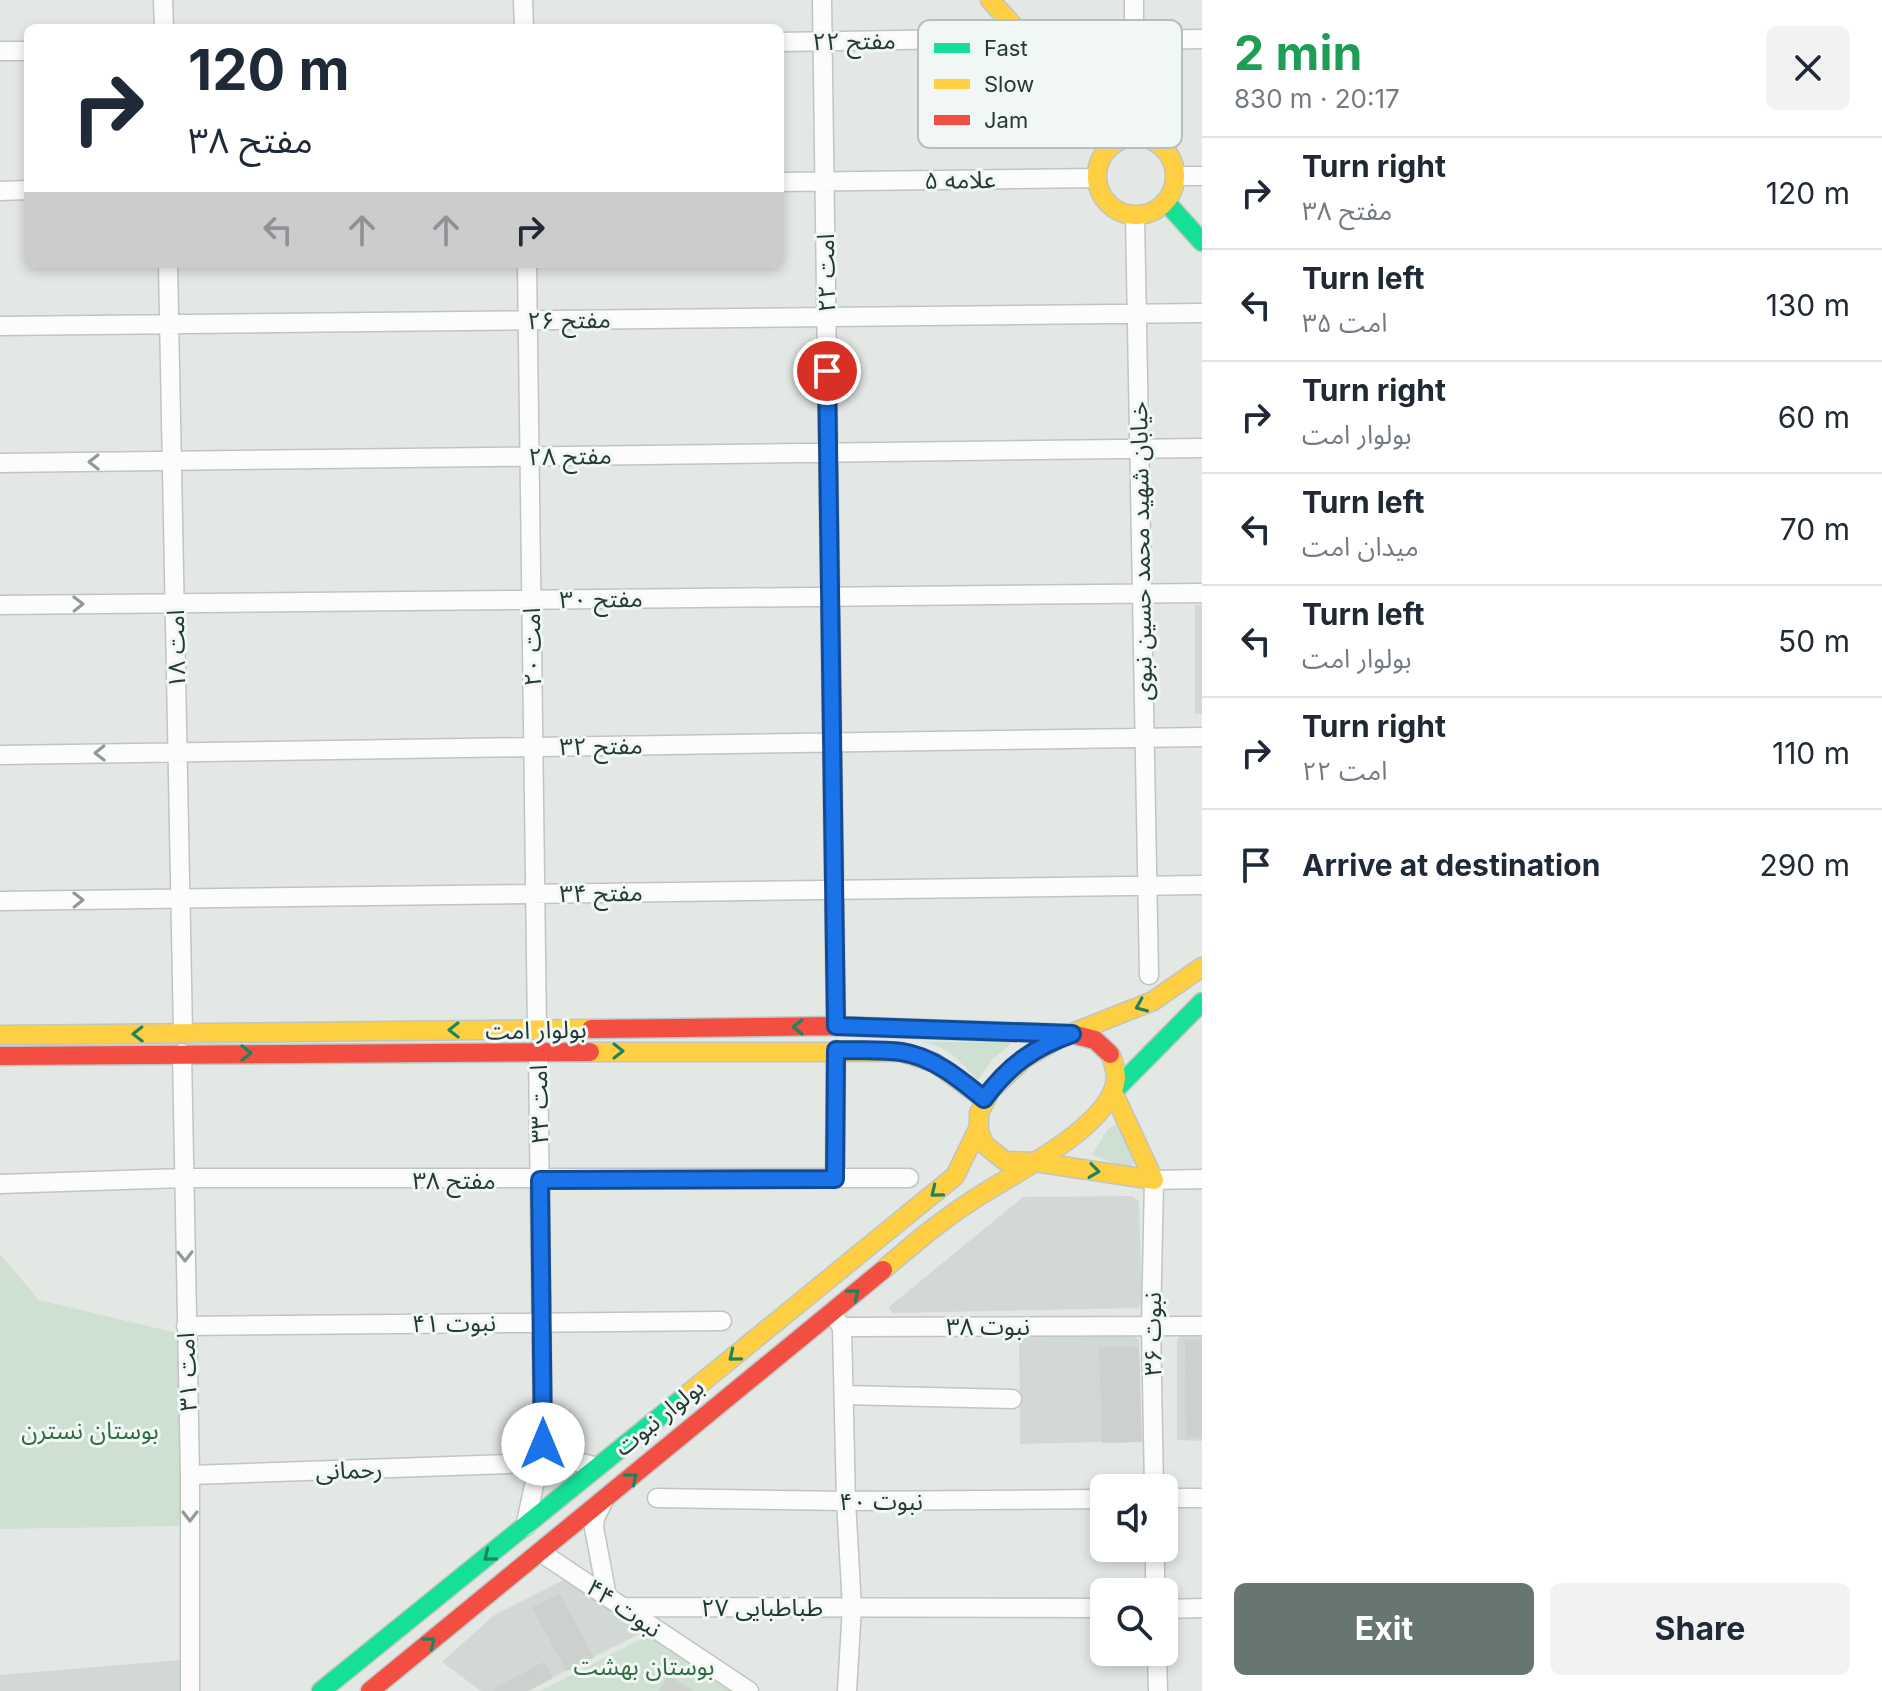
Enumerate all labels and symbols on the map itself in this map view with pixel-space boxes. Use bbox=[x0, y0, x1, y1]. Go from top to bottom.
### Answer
legend bbox=[918, 20, 1182, 148]
street label: مفتح ۲۲ bbox=[812, 26, 896, 59]
text: Fast bbox=[984, 35, 1028, 61]
text: Slow bbox=[984, 71, 1034, 97]
text: Jam bbox=[984, 107, 1028, 133]
street label: علامه ۵ bbox=[924, 165, 996, 195]
street label: امت ۲۲ bbox=[811, 233, 841, 313]
street label: مفتح ۲۶ bbox=[527, 305, 611, 338]
pin bbox=[793, 337, 861, 405]
street label: خیابان شهید محمد حسین نبوی bbox=[1124, 401, 1158, 701]
street label: مفتح ۲۸ bbox=[528, 441, 612, 474]
one-way arrow bbox=[87, 453, 100, 471]
street label: مفتح ۳۰ bbox=[559, 584, 643, 617]
one-way arrow bbox=[72, 595, 85, 613]
street label: امت ۲۰ bbox=[517, 607, 547, 687]
street label: امت ۱۸ bbox=[161, 609, 191, 689]
street label: مفتح ۳۲ bbox=[559, 731, 643, 764]
one-way arrow bbox=[93, 745, 106, 762]
street label: مفتح ۳۴ bbox=[559, 878, 643, 911]
one-way arrow bbox=[72, 891, 85, 909]
one-way arrow bbox=[1134, 997, 1149, 1013]
street label: بولوار امت bbox=[485, 1015, 587, 1045]
one-way arrow bbox=[791, 1018, 804, 1036]
one-way arrow bbox=[447, 1022, 460, 1039]
one-way arrow bbox=[131, 1025, 144, 1043]
one-way arrow bbox=[612, 1042, 625, 1060]
one-way arrow bbox=[240, 1044, 253, 1062]
street label: امت ۳۳ bbox=[524, 1064, 554, 1144]
one-way arrow bbox=[1087, 1162, 1101, 1179]
street label: مفتح ۳۸ bbox=[412, 1166, 496, 1198]
one-way arrow bbox=[930, 1182, 945, 1197]
one-way arrow bbox=[176, 1250, 194, 1263]
one-way arrow bbox=[844, 1289, 859, 1304]
street label: نبوت ۳۶ bbox=[1138, 1292, 1167, 1376]
street label: نبوت ۴۱ bbox=[412, 1308, 496, 1338]
street label: نبوت ۳۸ bbox=[946, 1312, 1030, 1341]
street label: امت ۳۱ bbox=[171, 1332, 203, 1412]
one-way arrow bbox=[729, 1346, 743, 1361]
street label: بولوار نبوت bbox=[608, 1372, 710, 1462]
position arrow bbox=[501, 1402, 585, 1486]
park label: بوستان نسترن bbox=[21, 1416, 159, 1445]
street label: رحمانی bbox=[315, 1454, 383, 1486]
one-way arrow bbox=[622, 1473, 637, 1488]
street label: نبوت ۴۰ bbox=[839, 1487, 923, 1516]
one-way arrow bbox=[181, 1510, 199, 1523]
one-way arrow bbox=[484, 1546, 498, 1561]
street label: نبوت ۴۴ bbox=[581, 1572, 667, 1644]
street label: طباطبایی ۲۷ bbox=[701, 1593, 823, 1622]
one-way arrow bbox=[421, 1637, 435, 1652]
park label: بوستان بهشت bbox=[574, 1652, 714, 1681]

